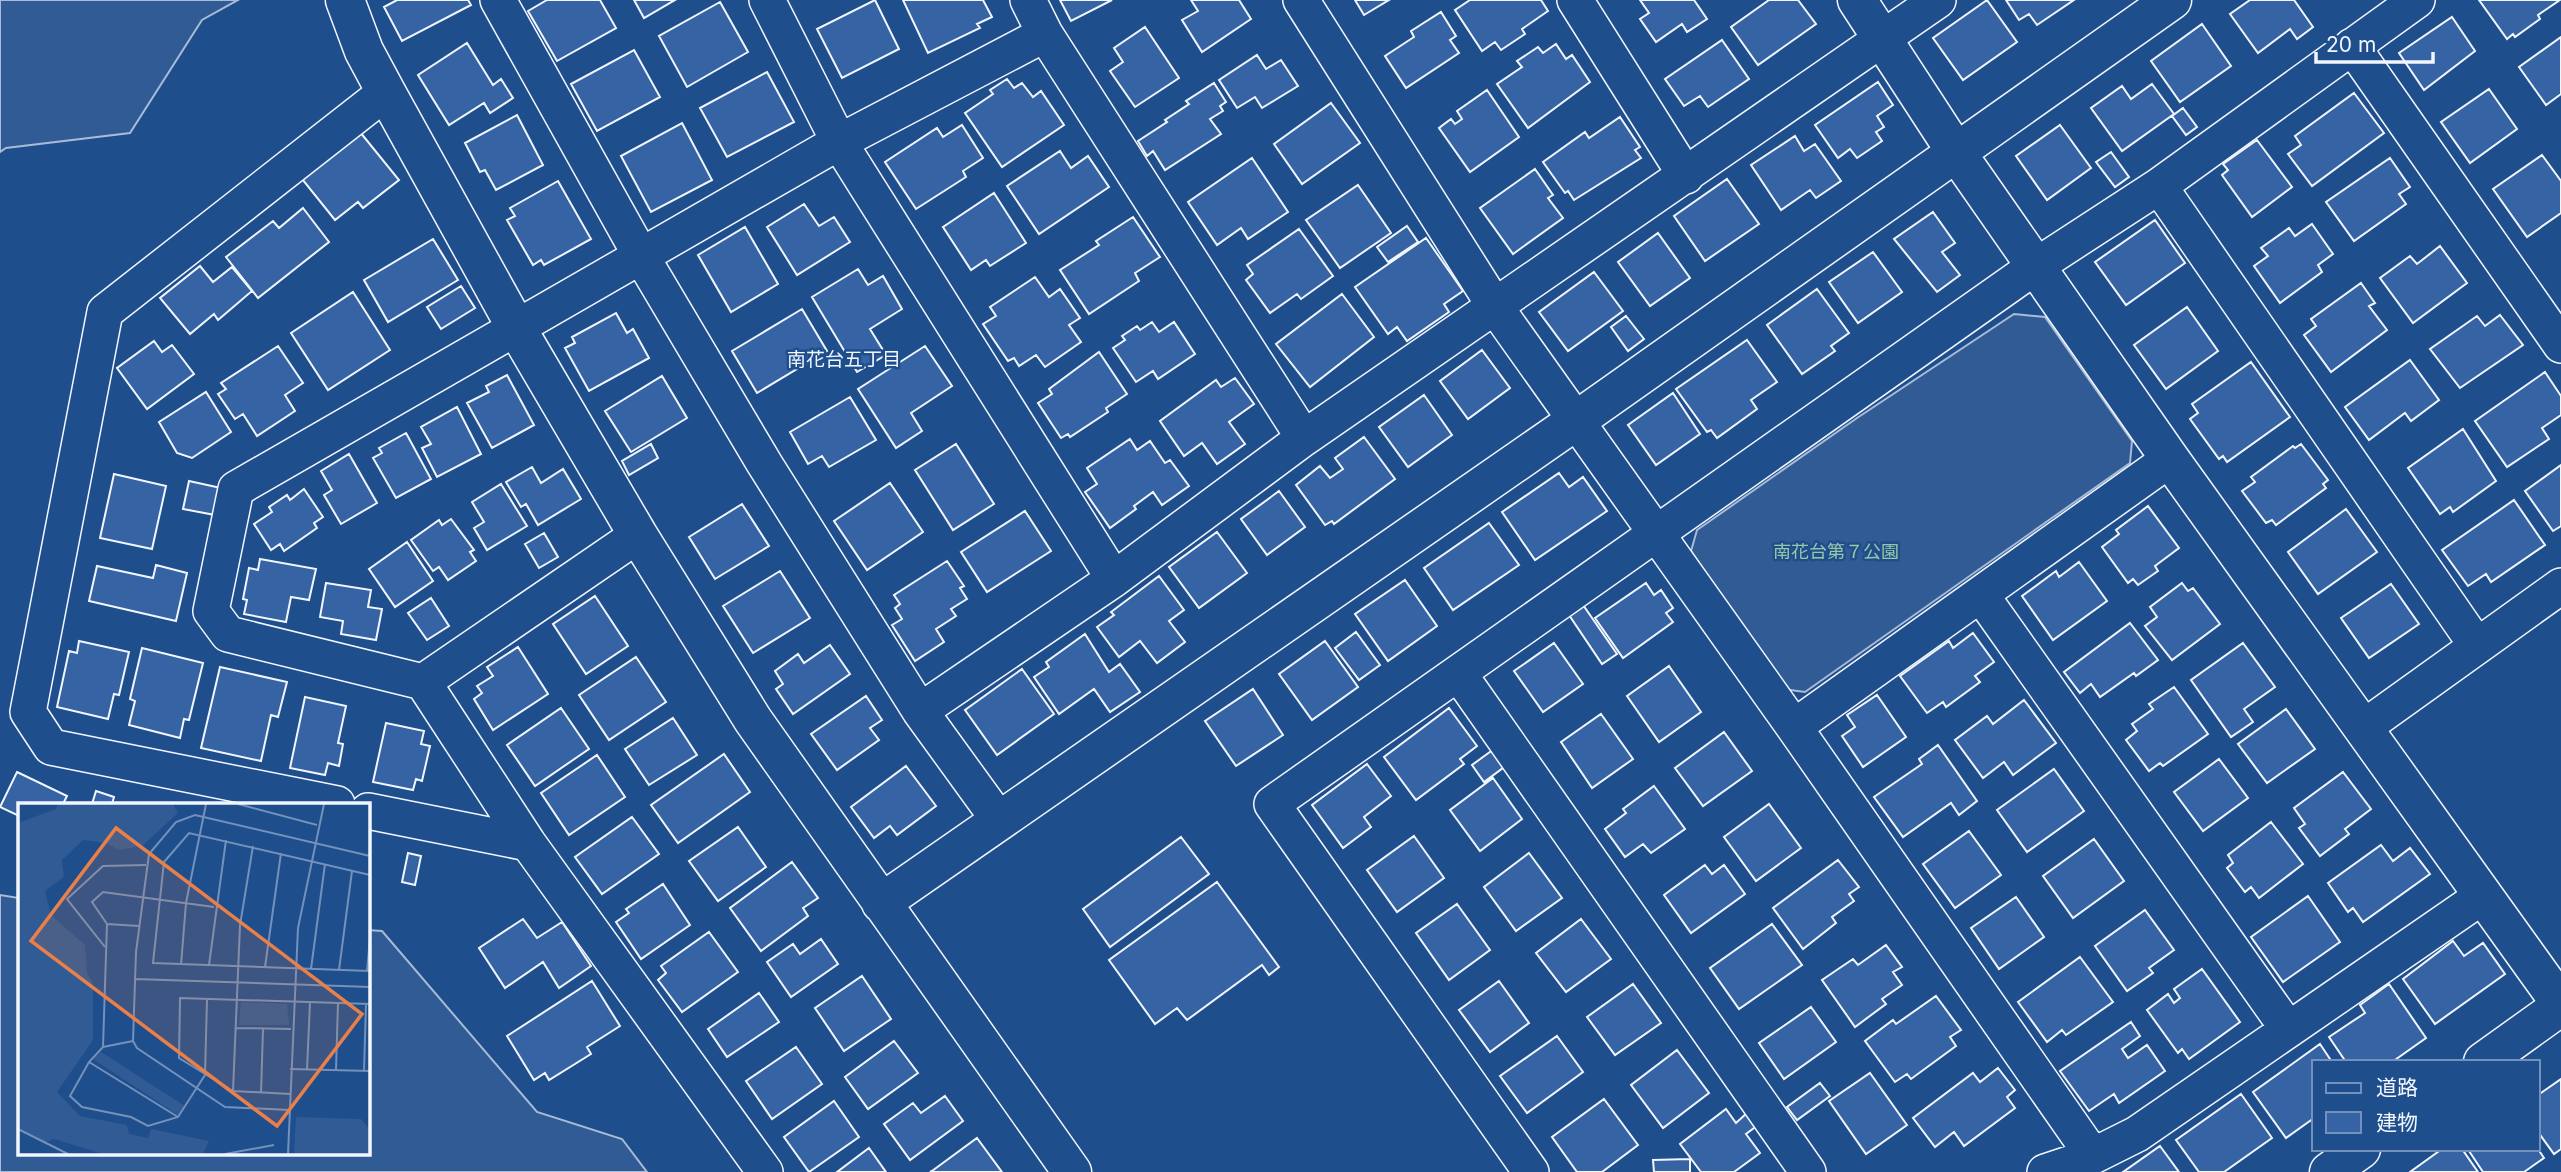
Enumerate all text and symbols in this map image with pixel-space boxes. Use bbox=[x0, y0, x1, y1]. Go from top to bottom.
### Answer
scale bar bbox=[2316, 21, 2433, 65]
text: 20 m bbox=[2326, 32, 2376, 57]
district label: 南花台五丁目 bbox=[787, 348, 901, 371]
park label: 南花台第７公園 bbox=[1773, 541, 1899, 562]
inset map bbox=[18, 803, 369, 1154]
legend bbox=[2312, 1060, 2540, 1151]
text: 道路 bbox=[2376, 1075, 2418, 1100]
text: 建物 bbox=[2376, 1110, 2418, 1135]

